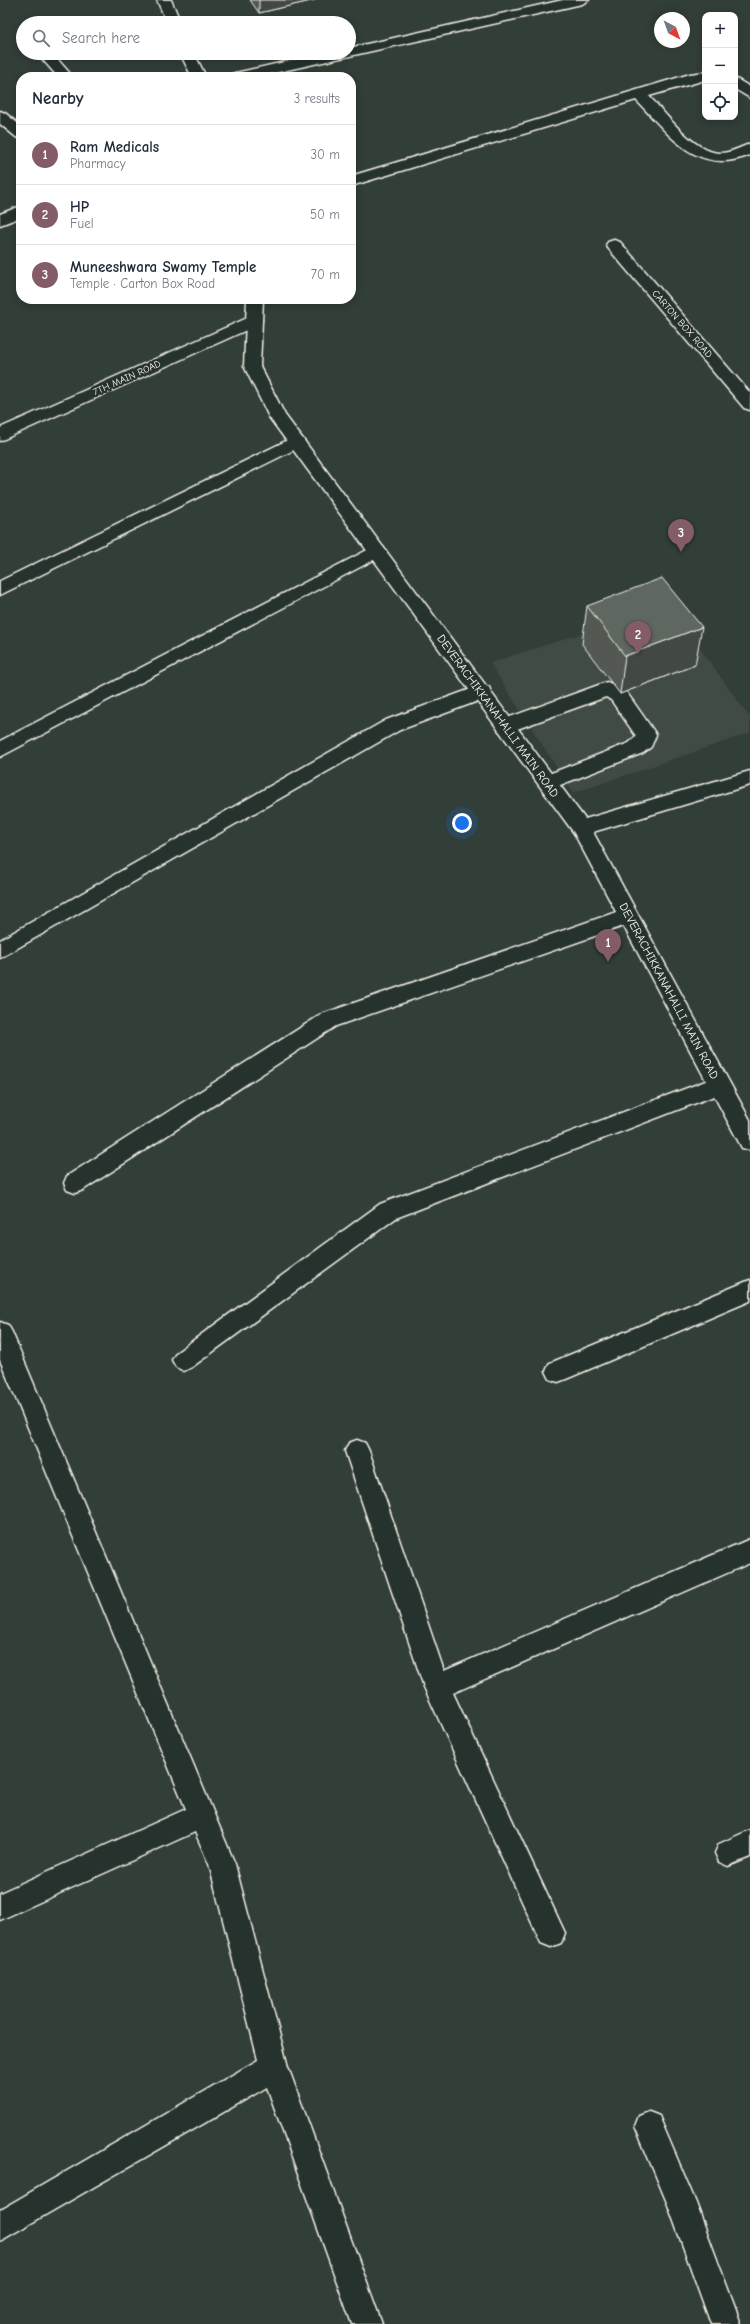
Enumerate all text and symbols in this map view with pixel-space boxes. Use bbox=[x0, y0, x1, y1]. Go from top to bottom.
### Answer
north arrow bbox=[654, 12, 690, 48]
map controls bbox=[702, 12, 738, 120]
button: + bbox=[702, 12, 738, 48]
search box bbox=[16, 16, 356, 60]
icon: search bbox=[30, 27, 52, 49]
text: Search here bbox=[62, 29, 140, 47]
button: − bbox=[702, 48, 738, 84]
button: locate bbox=[702, 84, 738, 120]
text: Nearby bbox=[32, 89, 83, 108]
text: 3 results bbox=[294, 91, 340, 106]
text: Ram Medicals bbox=[70, 138, 159, 156]
text: 1 bbox=[42, 147, 48, 162]
text: 30 m bbox=[310, 147, 340, 162]
text: Pharmacy bbox=[70, 156, 126, 171]
text: HP bbox=[70, 198, 89, 216]
text: 2 bbox=[42, 207, 48, 222]
text: 50 m bbox=[310, 207, 340, 222]
text: Fuel bbox=[70, 216, 94, 231]
text: Muneeshwara Swamy Temple bbox=[70, 258, 256, 276]
text: 3 bbox=[42, 267, 48, 282]
text: 70 m bbox=[311, 267, 340, 282]
text: Temple · Carton Box Road bbox=[70, 276, 215, 291]
street label: CARTON BOX ROAD bbox=[649, 288, 715, 360]
street label: 7TH MAIN ROAD bbox=[91, 358, 163, 398]
pin: 3 bbox=[668, 519, 694, 552]
pin: 2 bbox=[625, 621, 651, 654]
street label: DEVERACHIKKANAHALLI MAIN ROAD bbox=[434, 632, 562, 800]
your location bbox=[452, 813, 472, 833]
street label: DEVERACHIKKANAHALLI MAIN ROAD bbox=[616, 900, 722, 1082]
pin: 1 bbox=[595, 929, 621, 962]

